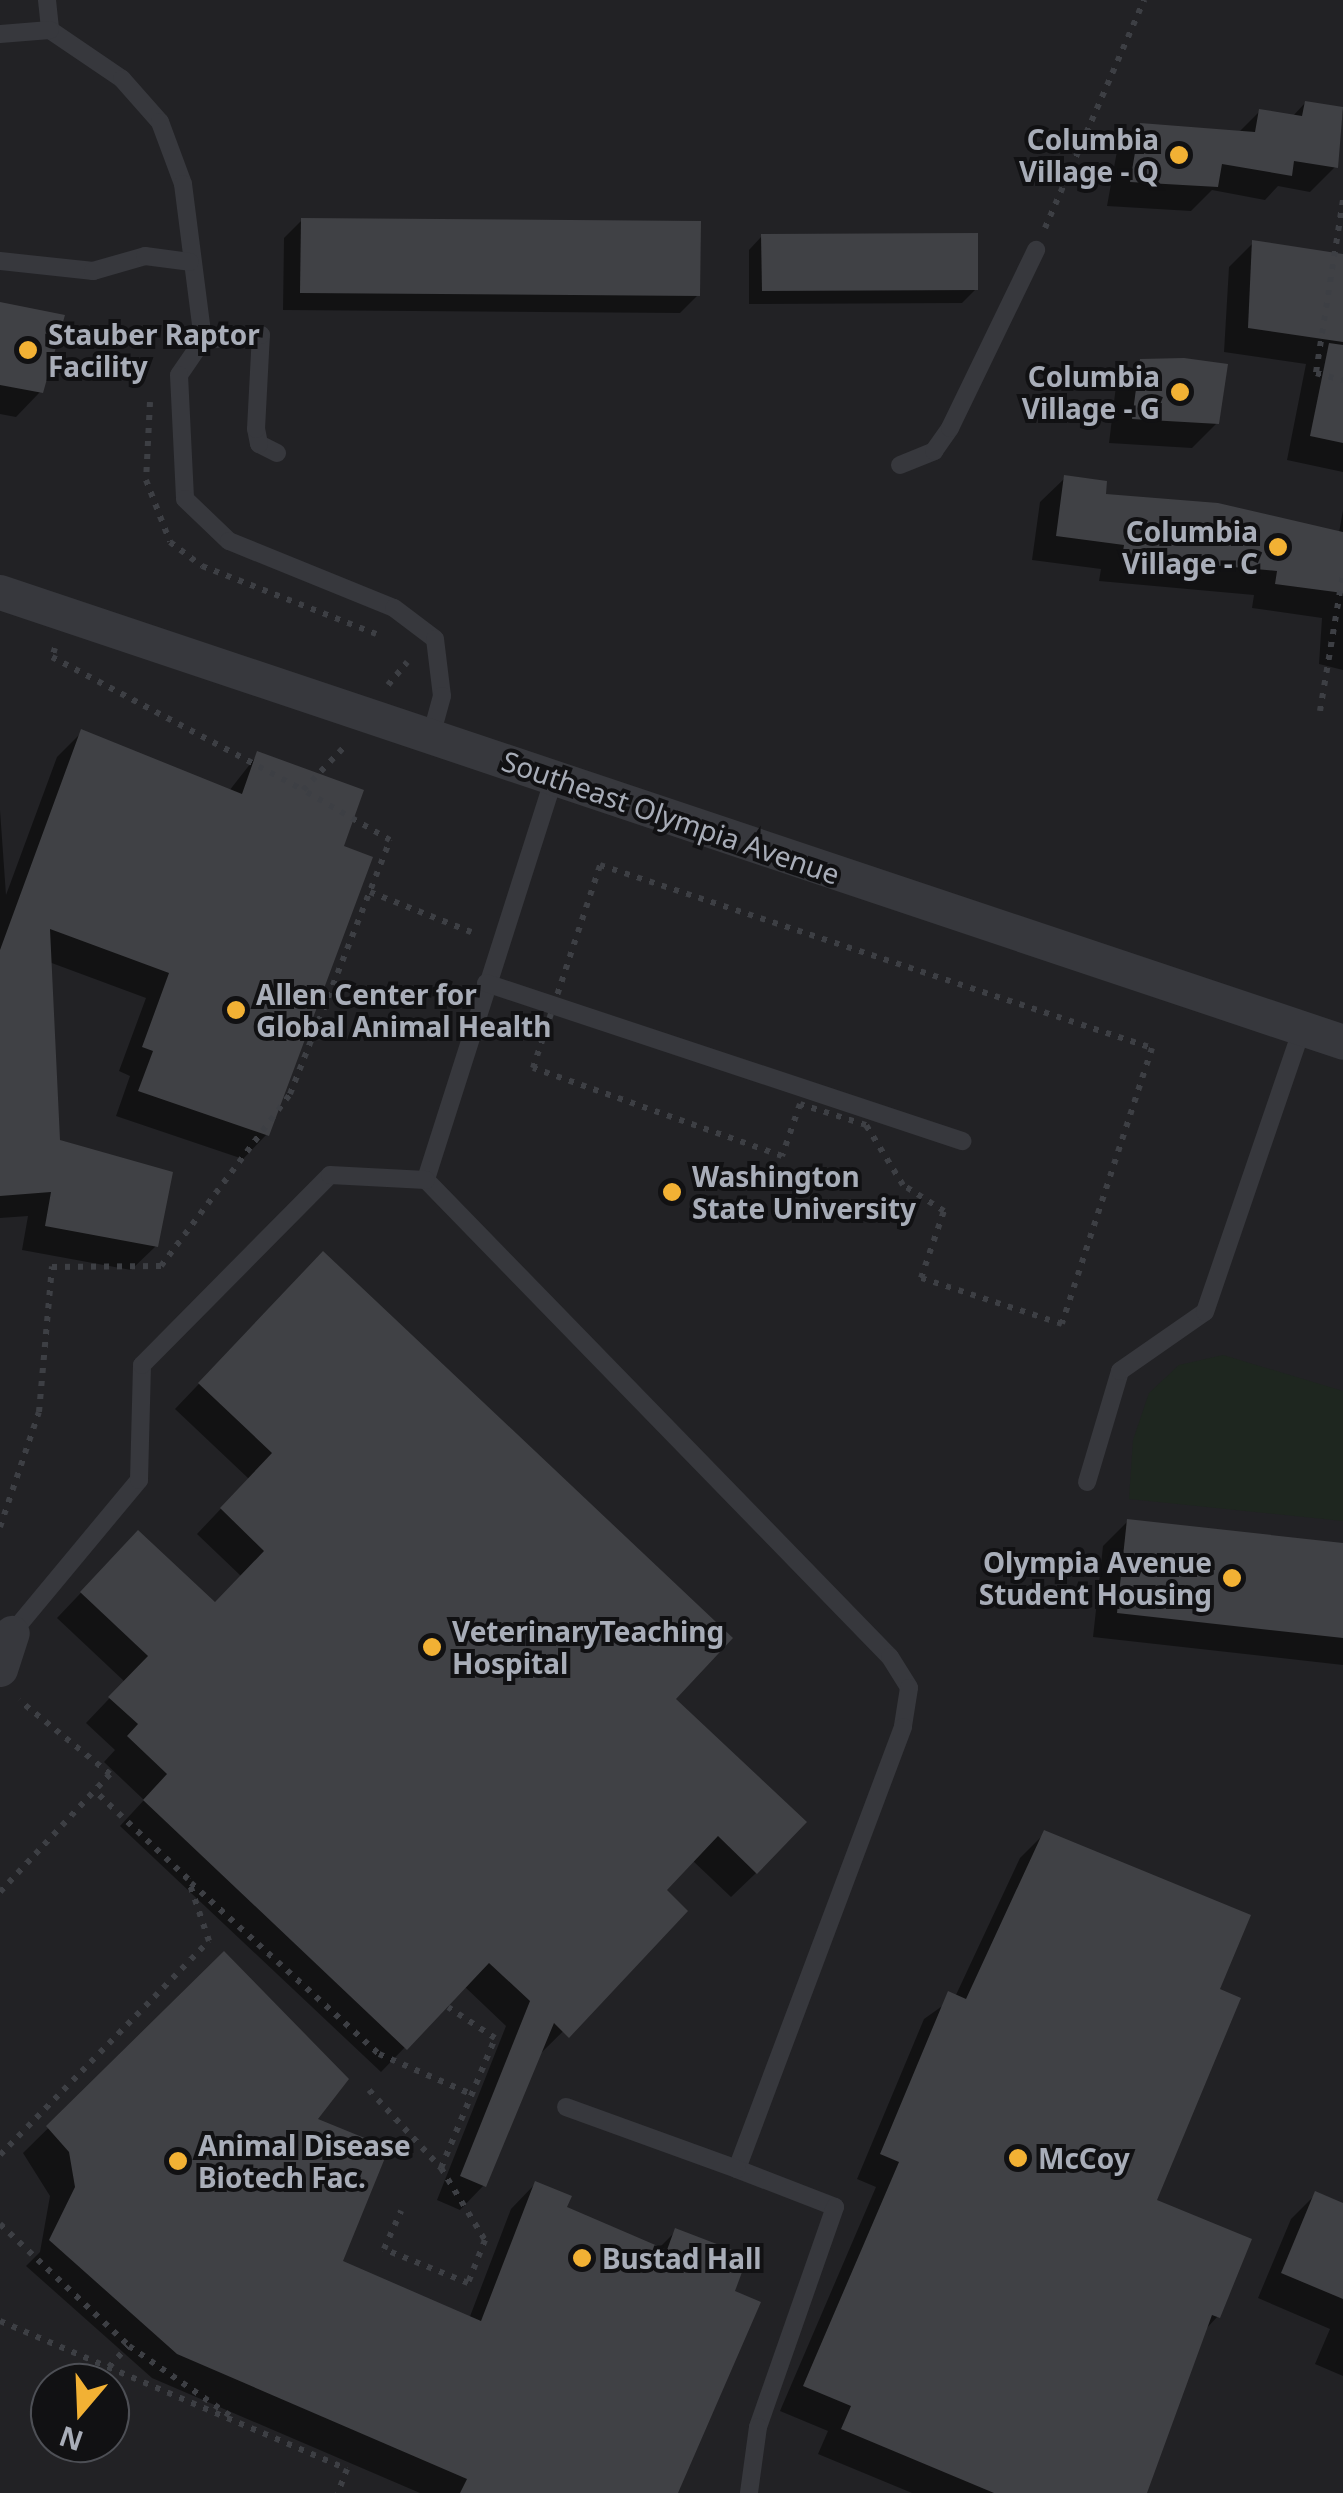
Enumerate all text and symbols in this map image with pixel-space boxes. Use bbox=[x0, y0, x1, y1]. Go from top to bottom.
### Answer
place label: Columbia Village - Q bbox=[1019, 122, 1159, 188]
marker: Columbia Village - Q bbox=[1168, 144, 1190, 166]
place label: Stauber Raptor Facility bbox=[48, 317, 260, 383]
marker: Stauber Raptor Facility bbox=[17, 339, 39, 361]
place label: Columbia Village - G bbox=[1022, 359, 1160, 425]
marker: Columbia Village - G bbox=[1169, 381, 1191, 403]
place label: Columbia Village - C bbox=[1122, 514, 1258, 580]
marker: Columbia Village - C bbox=[1267, 536, 1289, 558]
street label: Southeast Olympia Avenue bbox=[498, 743, 844, 891]
place label: Allen Center for Global Animal Health bbox=[256, 977, 551, 1043]
marker: Allen Center for Global Animal Health bbox=[225, 999, 247, 1021]
place label: Washington State University bbox=[692, 1159, 916, 1225]
marker: Washington State University bbox=[661, 1181, 683, 1203]
place label: Olympia Avenue Student Housing bbox=[979, 1545, 1212, 1611]
marker: Olympia Avenue Student Housing bbox=[1221, 1567, 1243, 1589]
place label: VeterinaryTeaching Hospital bbox=[452, 1614, 724, 1680]
marker: VeterinaryTeaching Hospital bbox=[421, 1636, 443, 1658]
place label: Animal Disease Biotech Fac. bbox=[198, 2128, 411, 2194]
place label: McCoy bbox=[1038, 2141, 1130, 2175]
marker: McCoy bbox=[1007, 2147, 1029, 2169]
marker: Animal Disease Biotech Fac. bbox=[167, 2150, 189, 2172]
place label: Bustad Hall bbox=[602, 2241, 762, 2275]
marker: Bustad Hall bbox=[571, 2247, 593, 2269]
north arrow bbox=[30, 2363, 130, 2463]
text: N bbox=[54, 2418, 88, 2461]

